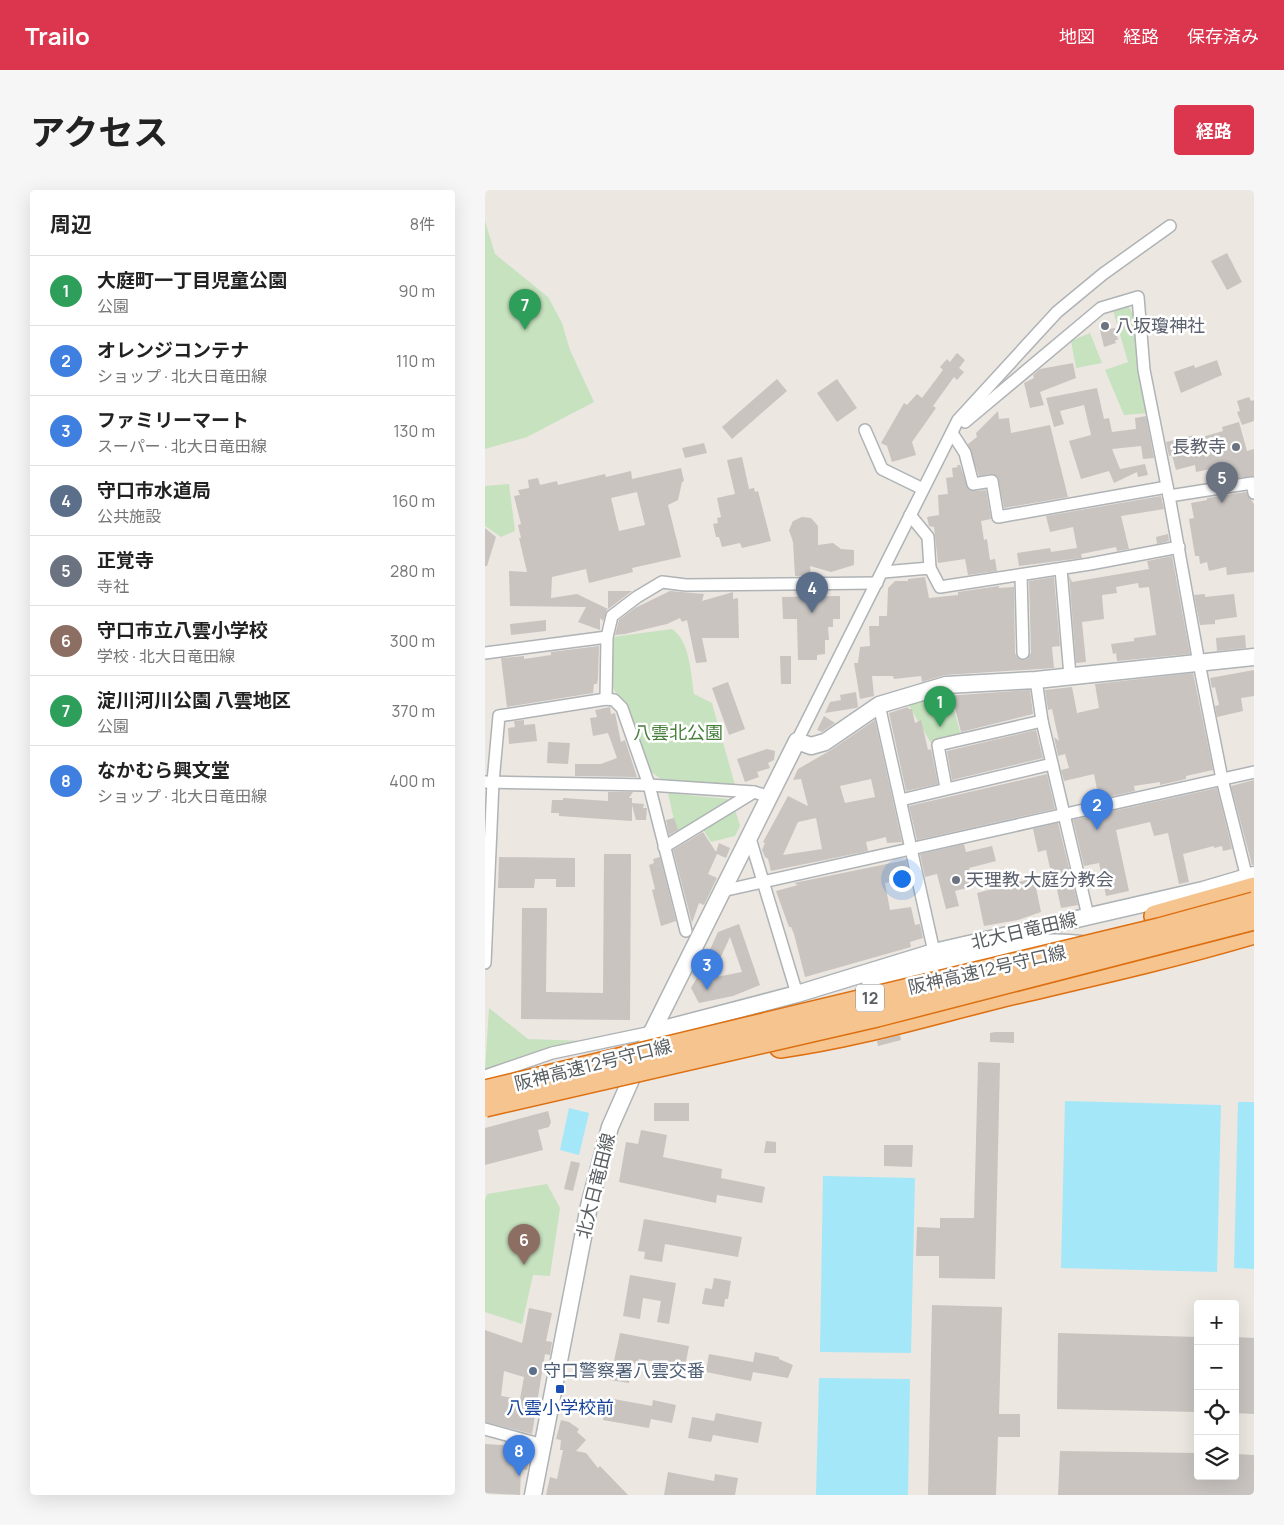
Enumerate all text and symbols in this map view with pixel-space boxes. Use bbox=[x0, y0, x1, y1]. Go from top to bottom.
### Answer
text: Trailo bbox=[25, 19, 90, 52]
text: 地図 bbox=[1059, 24, 1095, 48]
text: 経路 bbox=[1123, 24, 1159, 48]
text: 保存済み bbox=[1187, 24, 1259, 48]
button: 経路 bbox=[1174, 105, 1254, 155]
text: アクセス bbox=[30, 108, 168, 156]
text: 周辺 bbox=[50, 210, 92, 238]
text: 8件 bbox=[410, 213, 435, 235]
text: 大庭町一丁目児童公園 bbox=[97, 267, 287, 293]
text: 1 bbox=[62, 280, 70, 302]
text: 90 m bbox=[399, 280, 435, 302]
pin: 7 bbox=[509, 289, 541, 330]
text: 公園 bbox=[97, 295, 129, 317]
place label: 八坂瓊神社 bbox=[1115, 313, 1205, 337]
marker: 八坂瓊神社 bbox=[1099, 320, 1111, 332]
text: オレンジコンテナ bbox=[97, 337, 249, 363]
text: 2 bbox=[61, 350, 71, 372]
text: 110 m bbox=[396, 350, 435, 372]
text: ショップ · 北大日竜田線 bbox=[97, 365, 267, 387]
text: ファミリーマート bbox=[97, 407, 249, 433]
text: 3 bbox=[61, 420, 71, 442]
text: 130 m bbox=[393, 420, 435, 442]
place label: 長教寺 bbox=[1172, 434, 1226, 458]
text: スーパー · 北大日竜田線 bbox=[97, 435, 267, 457]
marker: 長教寺 bbox=[1230, 441, 1242, 453]
pin: 5 bbox=[1206, 462, 1238, 503]
text: 守口市水道局 bbox=[97, 477, 211, 503]
text: 4 bbox=[61, 490, 71, 512]
text: 160 m bbox=[392, 490, 435, 512]
text: 公共施設 bbox=[97, 505, 161, 527]
text: 正覚寺 bbox=[97, 547, 154, 573]
text: 5 bbox=[61, 560, 71, 582]
text: 280 m bbox=[390, 560, 435, 582]
pin: 4 bbox=[796, 572, 828, 613]
text: 寺社 bbox=[97, 575, 129, 597]
text: 守口市立八雲小学校 bbox=[97, 617, 268, 643]
text: 6 bbox=[61, 630, 71, 652]
text: 300 m bbox=[390, 630, 435, 652]
text: 学校 · 北大日竜田線 bbox=[97, 645, 235, 667]
pin: 1 bbox=[924, 686, 956, 727]
text: 淀川河川公園 八雲地区 bbox=[97, 687, 291, 713]
text: 7 bbox=[62, 700, 70, 722]
text: 370 m bbox=[392, 700, 435, 722]
text: 公園 bbox=[97, 715, 129, 737]
park label: 八雲北公園 bbox=[633, 720, 723, 744]
text: なかむら興文堂 bbox=[97, 757, 230, 783]
text: 8 bbox=[61, 770, 71, 792]
text: 400 m bbox=[389, 770, 435, 792]
text: ショップ · 北大日竜田線 bbox=[97, 785, 267, 807]
pin: 2 bbox=[1081, 789, 1113, 830]
your location bbox=[889, 866, 915, 892]
place label: 天理教 大庭分教会 bbox=[966, 867, 1114, 891]
marker: 天理教 大庭分教会 bbox=[950, 874, 962, 886]
street label: 北大日竜田線 bbox=[968, 906, 1079, 954]
street label: 阪神高速12号守口線 bbox=[906, 939, 1068, 999]
pin: 3 bbox=[691, 949, 723, 990]
road number: 12 bbox=[856, 984, 884, 1011]
street label: 阪神高速12号守口線 bbox=[512, 1033, 674, 1095]
street label: 北大日竜田線 bbox=[570, 1130, 620, 1241]
pin: 6 bbox=[508, 1224, 540, 1265]
map controls bbox=[1194, 1300, 1239, 1480]
button: + bbox=[1194, 1300, 1239, 1345]
button: − bbox=[1194, 1345, 1239, 1390]
place label: 守口警察署八雲交番 bbox=[543, 1358, 705, 1382]
marker: 守口警察署八雲交番 bbox=[527, 1365, 539, 1377]
marker: 八雲小学校前 bbox=[554, 1383, 566, 1395]
button: locate bbox=[1194, 1390, 1239, 1435]
place label: 八雲小学校前 bbox=[506, 1395, 614, 1419]
pin: 8 bbox=[503, 1435, 535, 1476]
button: layers bbox=[1194, 1435, 1239, 1480]

